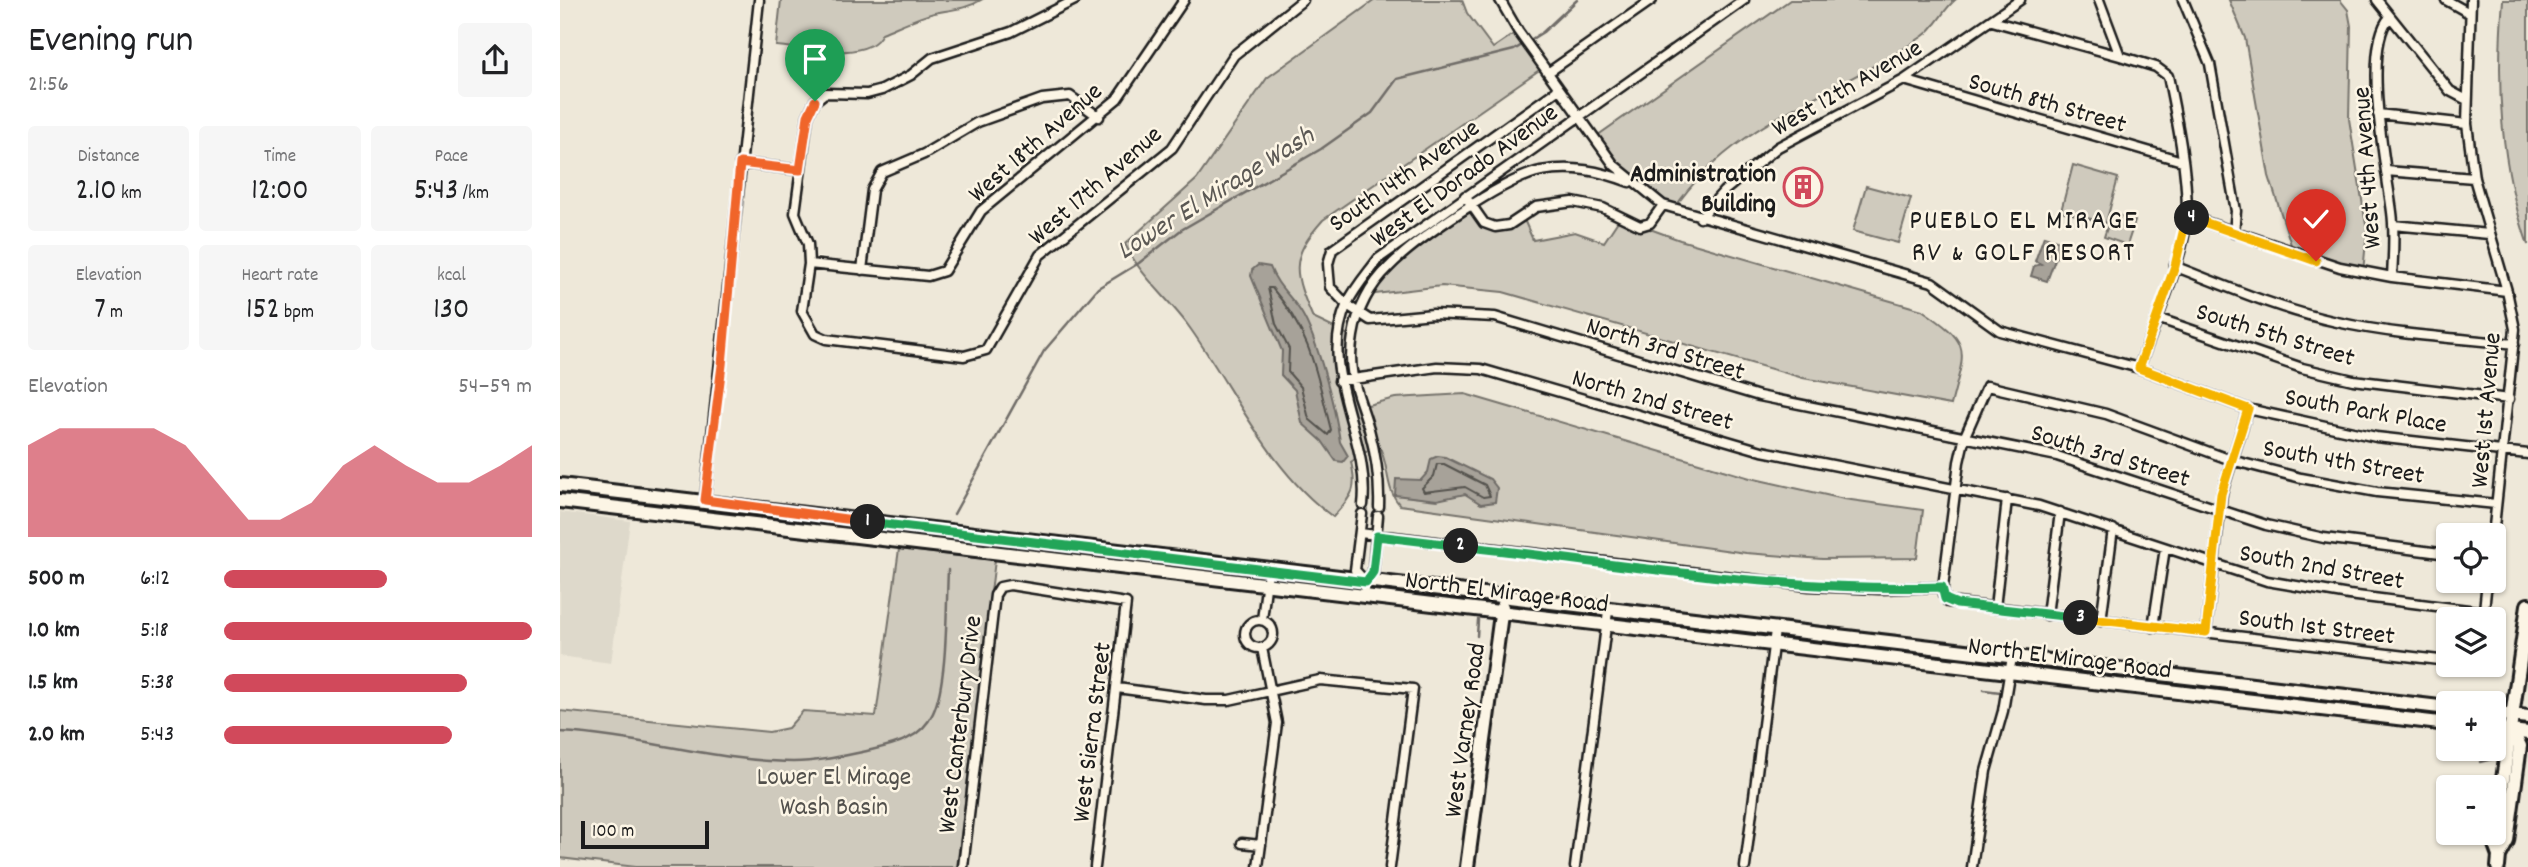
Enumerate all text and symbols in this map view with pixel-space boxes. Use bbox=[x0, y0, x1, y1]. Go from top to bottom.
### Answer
text: Evening run bbox=[28, 15, 193, 70]
button: share bbox=[458, 23, 532, 97]
pin bbox=[785, 29, 845, 101]
street label: West 12th Avenue bbox=[1766, 31, 1930, 147]
icon: arrive bbox=[796, 40, 834, 78]
street label: South 8th Street bbox=[1964, 64, 2131, 145]
text: 21:56 bbox=[28, 69, 69, 102]
street label: West 18th Avenue bbox=[961, 75, 1112, 213]
street label: West 4th Avenue bbox=[2344, 86, 2393, 250]
street label: West El Dorado Avenue bbox=[1363, 96, 1567, 258]
street label: South 14th Avenue bbox=[1322, 111, 1488, 243]
street label: West 17th Avenue bbox=[1021, 118, 1171, 255]
water label: Lower El Mirage Wash bbox=[1110, 118, 1324, 272]
text: Distance bbox=[78, 144, 140, 171]
text: Time bbox=[264, 144, 296, 171]
text: Pace bbox=[435, 144, 468, 171]
place label: Administration Building bbox=[1630, 157, 1776, 224]
building icon: Administration Building bbox=[1782, 166, 1824, 208]
text: 2.10 bbox=[76, 171, 117, 214]
text: 12:00 bbox=[251, 171, 309, 214]
text: 5:43 bbox=[414, 171, 458, 214]
text: km bbox=[117, 181, 142, 208]
text: /km bbox=[458, 181, 489, 208]
pin bbox=[2286, 189, 2346, 261]
pin: 4 bbox=[2174, 200, 2210, 235]
icon: check bbox=[2297, 200, 2335, 238]
district label: PUEBLO EL MIRAGE RV & GOLF RESORT bbox=[1909, 203, 2139, 275]
text: 4 bbox=[2188, 204, 2195, 231]
text: Elevation bbox=[76, 263, 142, 290]
text: Heart rate bbox=[242, 263, 318, 290]
text: kcal bbox=[437, 263, 466, 290]
text: 7 bbox=[94, 290, 106, 333]
text: 152 bbox=[246, 290, 280, 333]
text: 130 bbox=[433, 290, 469, 333]
street label: South 5th Street bbox=[2191, 295, 2359, 378]
text: m bbox=[106, 300, 123, 327]
text: bpm bbox=[280, 300, 314, 327]
street label: North 3rd Street bbox=[1581, 309, 1749, 392]
street label: West 1st Avenue bbox=[2462, 331, 2513, 490]
street label: North 2nd Street bbox=[1567, 361, 1737, 442]
text: Elevation bbox=[28, 371, 108, 404]
text: 54–59 m bbox=[458, 371, 532, 404]
street label: South Park Place bbox=[2281, 380, 2449, 445]
street label: South 3rd Street bbox=[2026, 416, 2194, 499]
street label: South 4th Street bbox=[2260, 431, 2427, 496]
pin: 1 bbox=[850, 504, 886, 540]
text: 1 bbox=[865, 508, 870, 535]
map controls bbox=[2436, 523, 2506, 845]
button: locate bbox=[2436, 523, 2506, 593]
pin: 2 bbox=[1444, 528, 1478, 564]
text: 2 bbox=[1456, 532, 1465, 559]
street label: South 2nd Street bbox=[2236, 536, 2407, 601]
text: 500 m bbox=[28, 563, 85, 596]
text: 6:12 bbox=[140, 563, 170, 596]
street label: North El Mirage Road bbox=[1403, 563, 1610, 624]
pin: 3 bbox=[2064, 600, 2098, 636]
street label: South 1st Street bbox=[2236, 601, 2397, 656]
text: 3 bbox=[2076, 604, 2085, 631]
button: layers bbox=[2436, 607, 2506, 677]
street label: West Canterbury Drive bbox=[930, 613, 993, 836]
text: 1.0 km bbox=[28, 615, 80, 648]
text: 5:18 bbox=[140, 615, 169, 648]
street label: North El Mirage Road bbox=[1966, 629, 2173, 690]
street label: West Sierra Street bbox=[1064, 640, 1123, 825]
street label: West Varney Road bbox=[1436, 641, 1497, 820]
text: 1.5 km bbox=[28, 667, 78, 700]
text: 5:38 bbox=[140, 667, 174, 700]
button: + bbox=[2436, 691, 2506, 761]
text: 2.0 km bbox=[28, 719, 85, 752]
text: 5:43 bbox=[140, 719, 174, 752]
park label: Lower El Mirage Wash Basin bbox=[757, 760, 911, 827]
button: − bbox=[2436, 775, 2506, 845]
scale bar bbox=[581, 818, 709, 850]
text: 100 m bbox=[592, 819, 634, 846]

